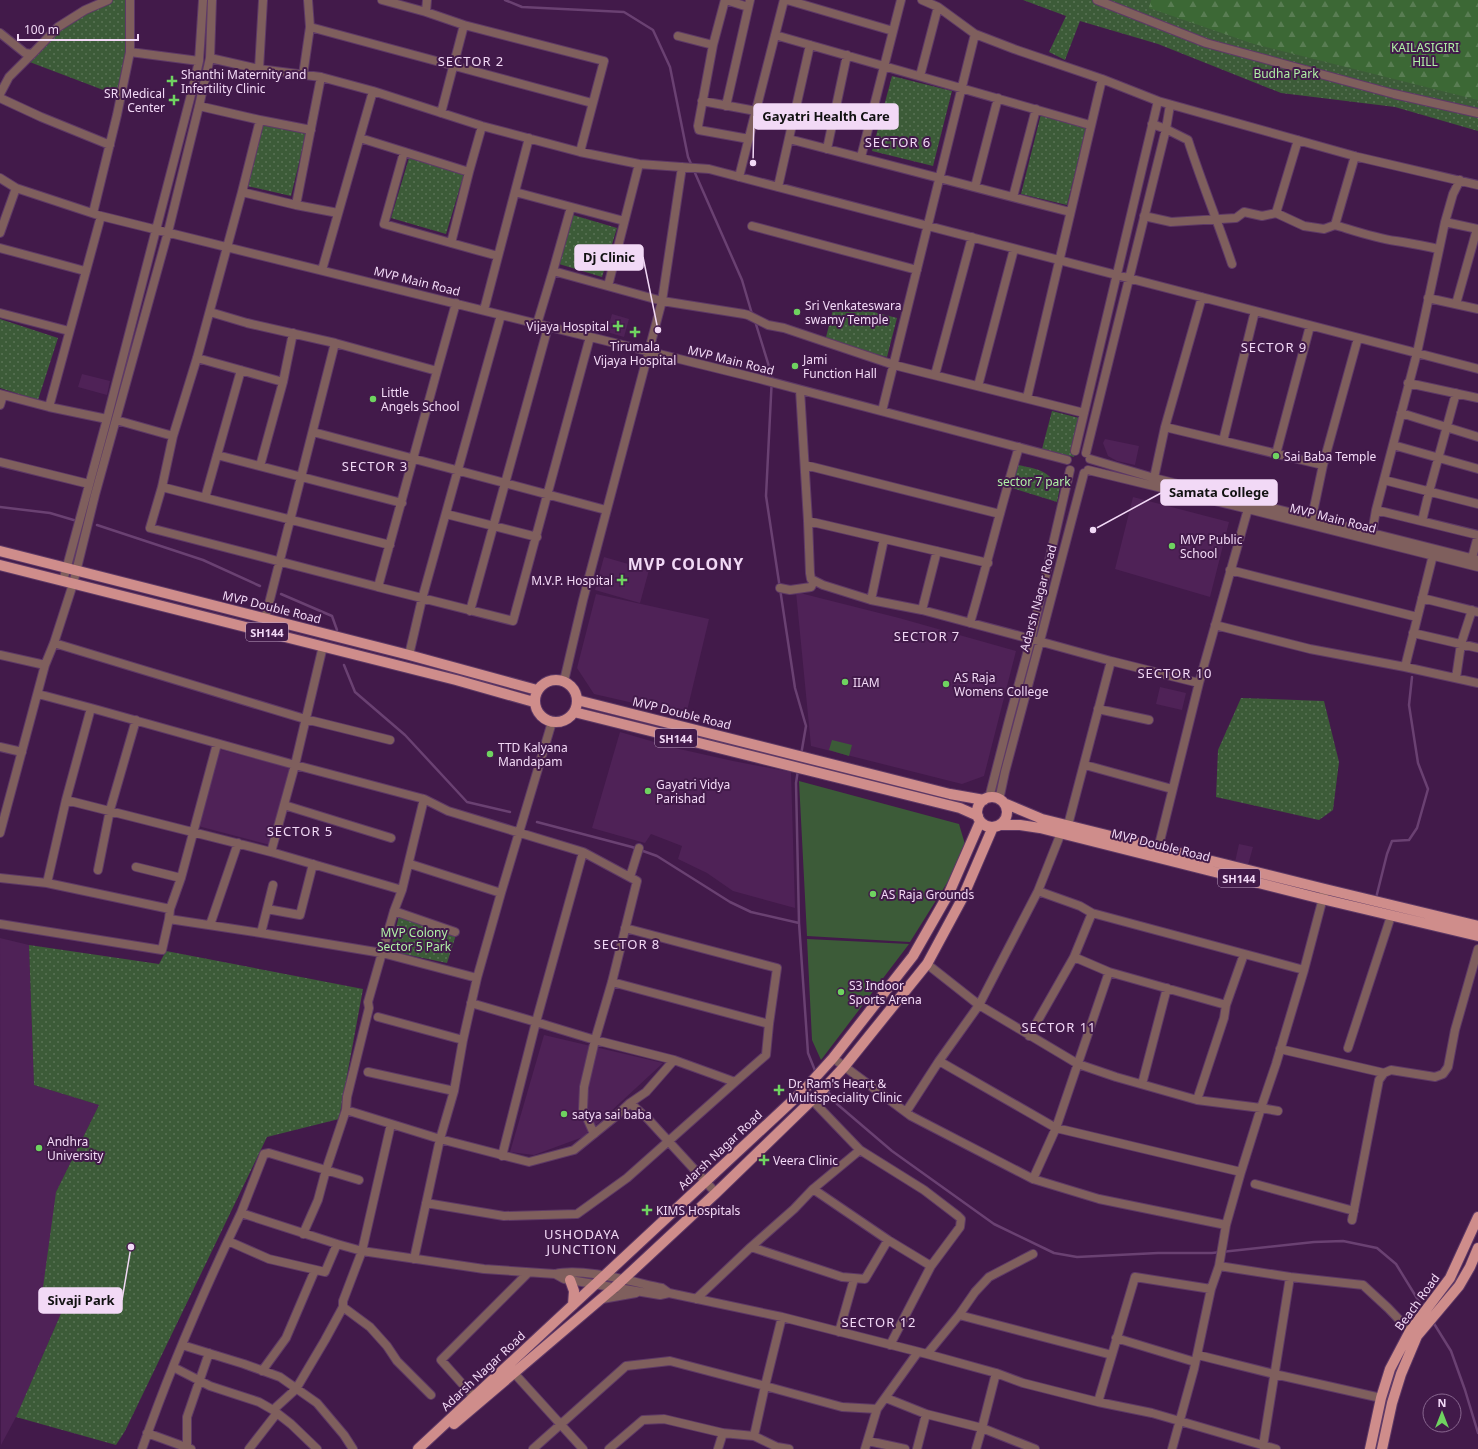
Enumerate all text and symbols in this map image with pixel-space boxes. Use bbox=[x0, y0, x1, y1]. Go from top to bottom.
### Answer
scale bar bbox=[18, 16, 138, 42]
text: 100 m bbox=[24, 21, 59, 38]
park label: KAILASIGIRI HILL bbox=[1391, 39, 1459, 70]
district label: SECTOR 2 bbox=[438, 52, 504, 70]
park label: Budha Park bbox=[1253, 65, 1319, 82]
place label: Shanthi Maternity and Infertility Clinic bbox=[181, 66, 306, 97]
marker: Shanthi Maternity and Infertility Clinic bbox=[166, 75, 178, 87]
place label: SR Medical Center bbox=[104, 85, 165, 116]
marker: SR Medical Center bbox=[168, 94, 180, 106]
callout: Gayatri Health Care bbox=[754, 104, 898, 129]
text: Gayatri Health Care bbox=[762, 107, 890, 125]
district label: SECTOR 6 bbox=[865, 133, 931, 151]
callout: Dj Clinic bbox=[575, 245, 643, 270]
text: Dj Clinic bbox=[583, 248, 635, 266]
street label: MVP Main Road bbox=[372, 262, 462, 300]
place label: Sri Venkateswara swamy Temple bbox=[805, 297, 902, 328]
marker: Sri Venkateswara swamy Temple bbox=[792, 307, 802, 317]
place label: Vijaya Hospital bbox=[526, 318, 609, 335]
marker: Vijaya Hospital bbox=[612, 320, 624, 332]
marker: Tirumala Vijaya Hospital bbox=[629, 326, 641, 338]
place label: Tirumala Vijaya Hospital bbox=[594, 338, 676, 369]
district label: SECTOR 9 bbox=[1241, 338, 1307, 356]
street label: MVP Main Road bbox=[686, 341, 776, 379]
place label: Jami Function Hall bbox=[802, 351, 877, 382]
marker: Jami Function Hall bbox=[790, 361, 800, 371]
place label: Little Angels School bbox=[381, 384, 460, 415]
marker: Little Angels School bbox=[368, 394, 378, 404]
place label: Sai Baba Temple bbox=[1284, 448, 1377, 465]
marker: Sai Baba Temple bbox=[1271, 451, 1281, 461]
district label: SECTOR 3 bbox=[342, 457, 408, 475]
park label: sector 7 park bbox=[997, 473, 1071, 490]
callout: Samata College bbox=[1161, 480, 1277, 505]
text: Samata College bbox=[1169, 483, 1269, 501]
street label: MVP Main Road bbox=[1288, 499, 1378, 537]
place label: MVP Public School bbox=[1180, 531, 1243, 562]
marker: MVP Public School bbox=[1167, 541, 1177, 551]
street label: Adarsh Nagar Road bbox=[1016, 543, 1060, 653]
district label: MVP COLONY bbox=[628, 553, 744, 575]
place label: M.V.P. Hospital bbox=[531, 572, 613, 589]
marker: M.V.P. Hospital bbox=[616, 574, 628, 586]
street label: MVP Double Road bbox=[221, 587, 323, 627]
road number: SH144 bbox=[246, 623, 288, 641]
district label: SECTOR 7 bbox=[894, 627, 960, 645]
district label: SECTOR 10 bbox=[1137, 664, 1213, 682]
place label: AS Raja Womens College bbox=[954, 669, 1049, 700]
place label: IIAM bbox=[853, 674, 880, 691]
marker: IIAM bbox=[840, 677, 850, 687]
marker: AS Raja Womens College bbox=[941, 679, 951, 689]
street label: MVP Double Road bbox=[631, 693, 733, 733]
road number: SH144 bbox=[655, 729, 697, 747]
place label: TTD Kalyana Mandapam bbox=[498, 739, 568, 770]
marker: TTD Kalyana Mandapam bbox=[485, 749, 495, 759]
place label: Gayatri Vidya Parishad bbox=[656, 776, 730, 807]
marker: Gayatri Vidya Parishad bbox=[643, 786, 653, 796]
district label: SECTOR 5 bbox=[267, 822, 333, 840]
street label: MVP Double Road bbox=[1110, 825, 1212, 865]
road number: SH144 bbox=[1218, 869, 1260, 887]
place label: AS Raja Grounds bbox=[881, 886, 974, 903]
marker: AS Raja Grounds bbox=[868, 889, 878, 899]
park label: MVP Colony Sector 5 Park bbox=[377, 924, 452, 955]
district label: SECTOR 8 bbox=[594, 935, 660, 953]
place label: S3 Indoor Sports Arena bbox=[849, 977, 922, 1008]
marker: S3 Indoor Sports Arena bbox=[836, 987, 846, 997]
district label: SECTOR 11 bbox=[1021, 1018, 1097, 1036]
place label: Dr. Ram's Heart & Multispeciality Clinic bbox=[788, 1075, 902, 1106]
marker: Dr. Ram's Heart & Multispeciality Clinic bbox=[773, 1084, 785, 1096]
place label: satya sai baba bbox=[572, 1106, 652, 1123]
street label: Adarsh Nagar Road bbox=[674, 1106, 766, 1194]
marker: satya sai baba bbox=[559, 1109, 569, 1119]
place label: Andhra University bbox=[47, 1133, 104, 1164]
marker: Andhra University bbox=[34, 1143, 44, 1153]
place label: Veera Clinic bbox=[773, 1152, 838, 1169]
marker: Veera Clinic bbox=[758, 1154, 770, 1166]
place label: KIMS Hospitals bbox=[656, 1202, 741, 1219]
marker: KIMS Hospitals bbox=[641, 1204, 653, 1216]
district label: USHODAYA JUNCTION bbox=[544, 1225, 620, 1258]
street label: Beach Road bbox=[1391, 1270, 1443, 1334]
callout: Sivaji Park bbox=[39, 1288, 122, 1313]
text: Sivaji Park bbox=[47, 1291, 116, 1309]
district label: SECTOR 12 bbox=[841, 1313, 917, 1331]
street label: Adarsh Nagar Road bbox=[437, 1327, 529, 1415]
north arrow bbox=[1422, 1393, 1462, 1433]
text: N bbox=[1438, 1395, 1446, 1410]

